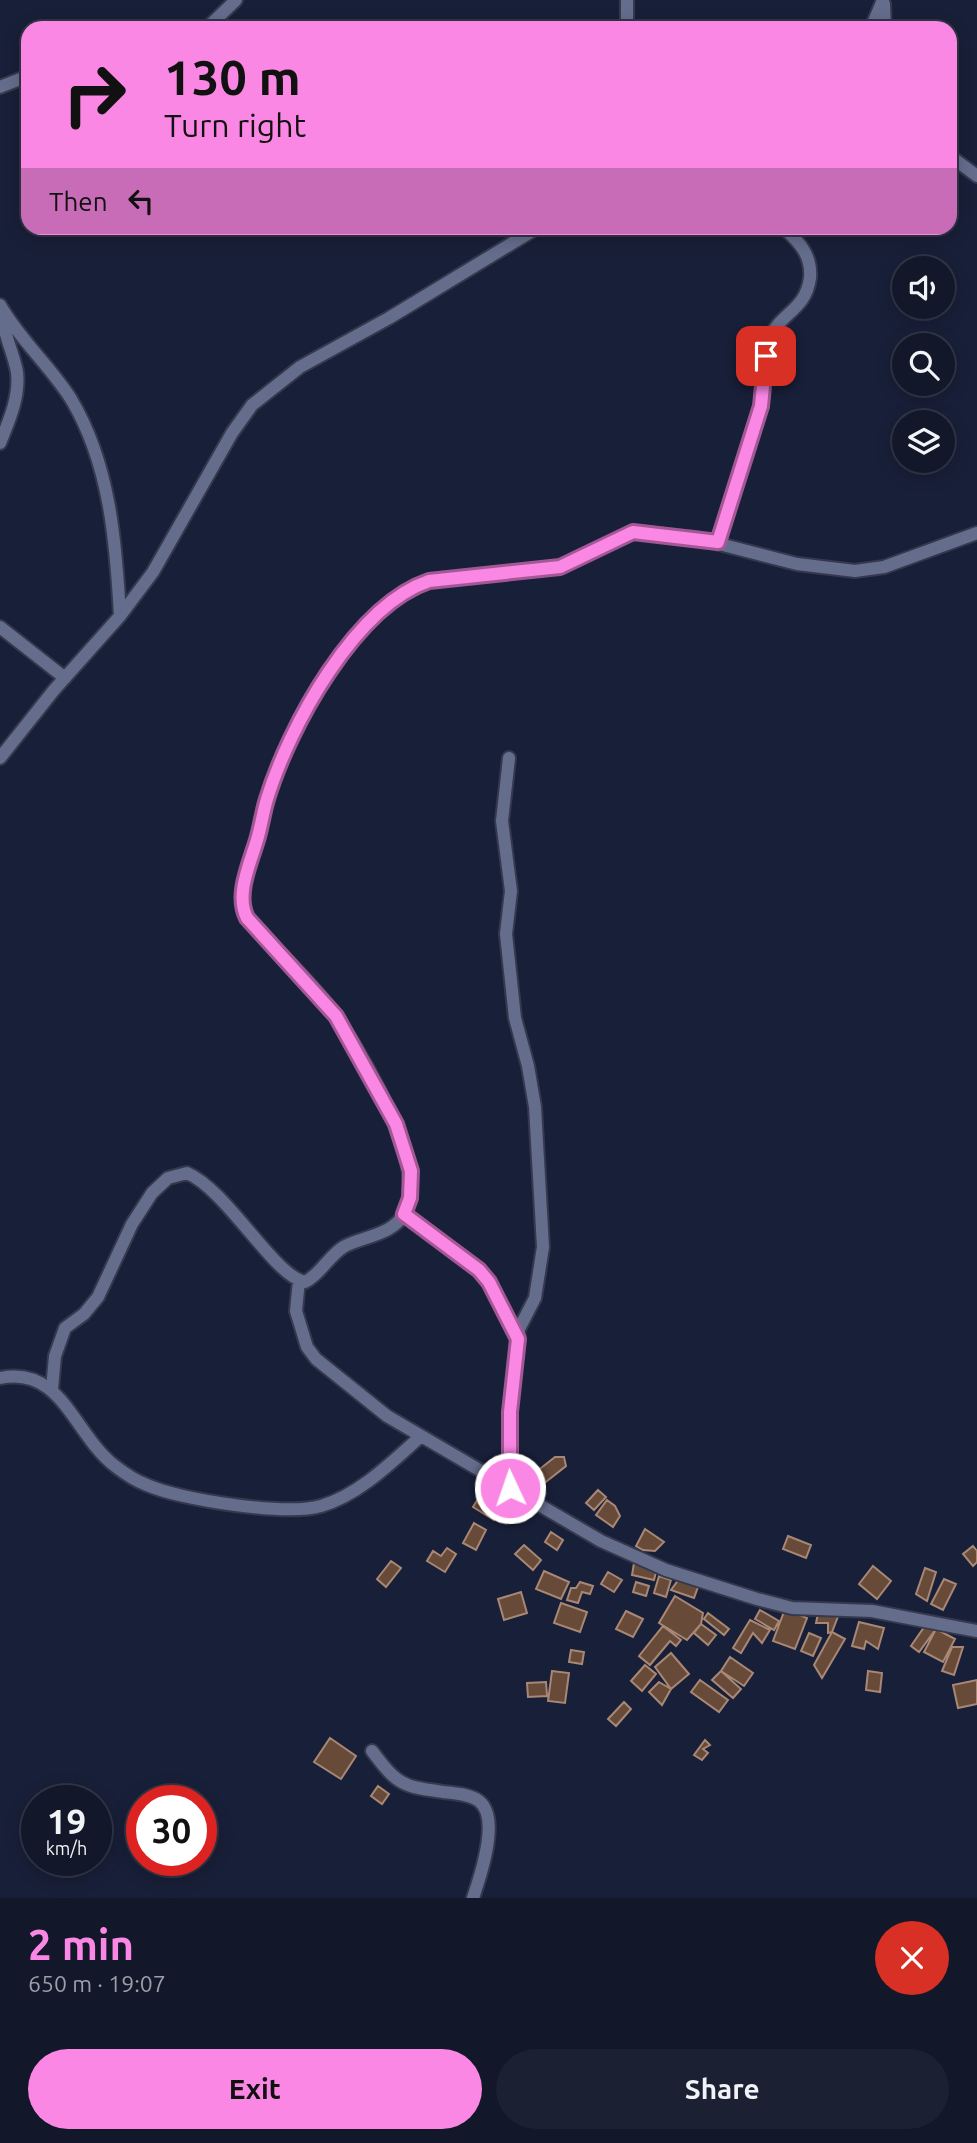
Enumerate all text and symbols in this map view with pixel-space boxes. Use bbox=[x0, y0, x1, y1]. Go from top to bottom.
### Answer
icon: right bbox=[49, 49, 140, 140]
text: 130 m bbox=[164, 49, 301, 104]
text: Turn right bbox=[164, 107, 306, 143]
icon: left bbox=[122, 182, 160, 220]
text: Then bbox=[49, 187, 108, 216]
map controls bbox=[892, 256, 955, 473]
button: sound bbox=[892, 256, 955, 319]
pin bbox=[736, 326, 796, 386]
button: search bbox=[892, 333, 955, 396]
icon: arrive bbox=[747, 337, 785, 375]
button: layers bbox=[892, 410, 955, 473]
position arrow bbox=[473, 1451, 547, 1525]
speed limit sign: 30 bbox=[126, 1785, 217, 1876]
text: 19 bbox=[47, 1801, 86, 1841]
text: km/h bbox=[46, 1838, 87, 1858]
text: 2 min bbox=[28, 1921, 134, 1968]
button: close bbox=[875, 1921, 949, 1995]
text: 650 m · 19:07 bbox=[28, 1971, 166, 1996]
button: Exit bbox=[28, 2049, 482, 2129]
button: Share bbox=[496, 2049, 949, 2129]

